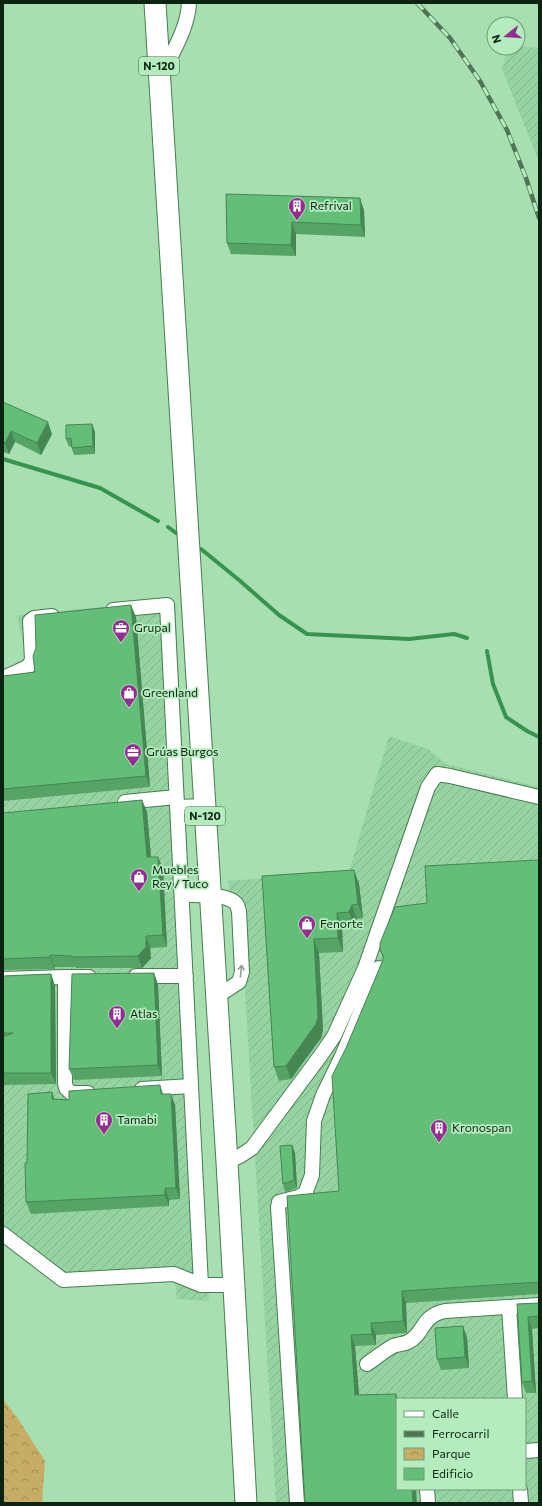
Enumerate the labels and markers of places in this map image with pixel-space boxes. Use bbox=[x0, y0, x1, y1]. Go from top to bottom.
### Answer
building icon: Refrival bbox=[287, 196, 307, 221]
place label: Refrival bbox=[310, 198, 352, 212]
office icon: Grupal bbox=[111, 618, 131, 643]
place label: Grupal bbox=[134, 620, 171, 634]
shop icon: Greenland bbox=[119, 683, 139, 708]
place label: Greenland bbox=[142, 685, 198, 699]
office icon: Grúas Burgos bbox=[123, 742, 143, 767]
place label: Grúas Burgos bbox=[146, 744, 218, 758]
place label: Muebles Rey / Tuco bbox=[152, 862, 208, 890]
shop icon: Muebles Rey / Tuco bbox=[129, 867, 149, 892]
shop icon: Fenorte bbox=[297, 914, 317, 939]
place label: Fenorte bbox=[320, 916, 363, 930]
building icon: Atlas bbox=[107, 1004, 127, 1029]
place label: Atlas bbox=[130, 1006, 158, 1020]
building icon: Tamabi bbox=[94, 1110, 114, 1135]
place label: Tamabi bbox=[117, 1112, 157, 1126]
building icon: Kronospan bbox=[429, 1118, 449, 1143]
place label: Kronospan bbox=[452, 1120, 511, 1134]

